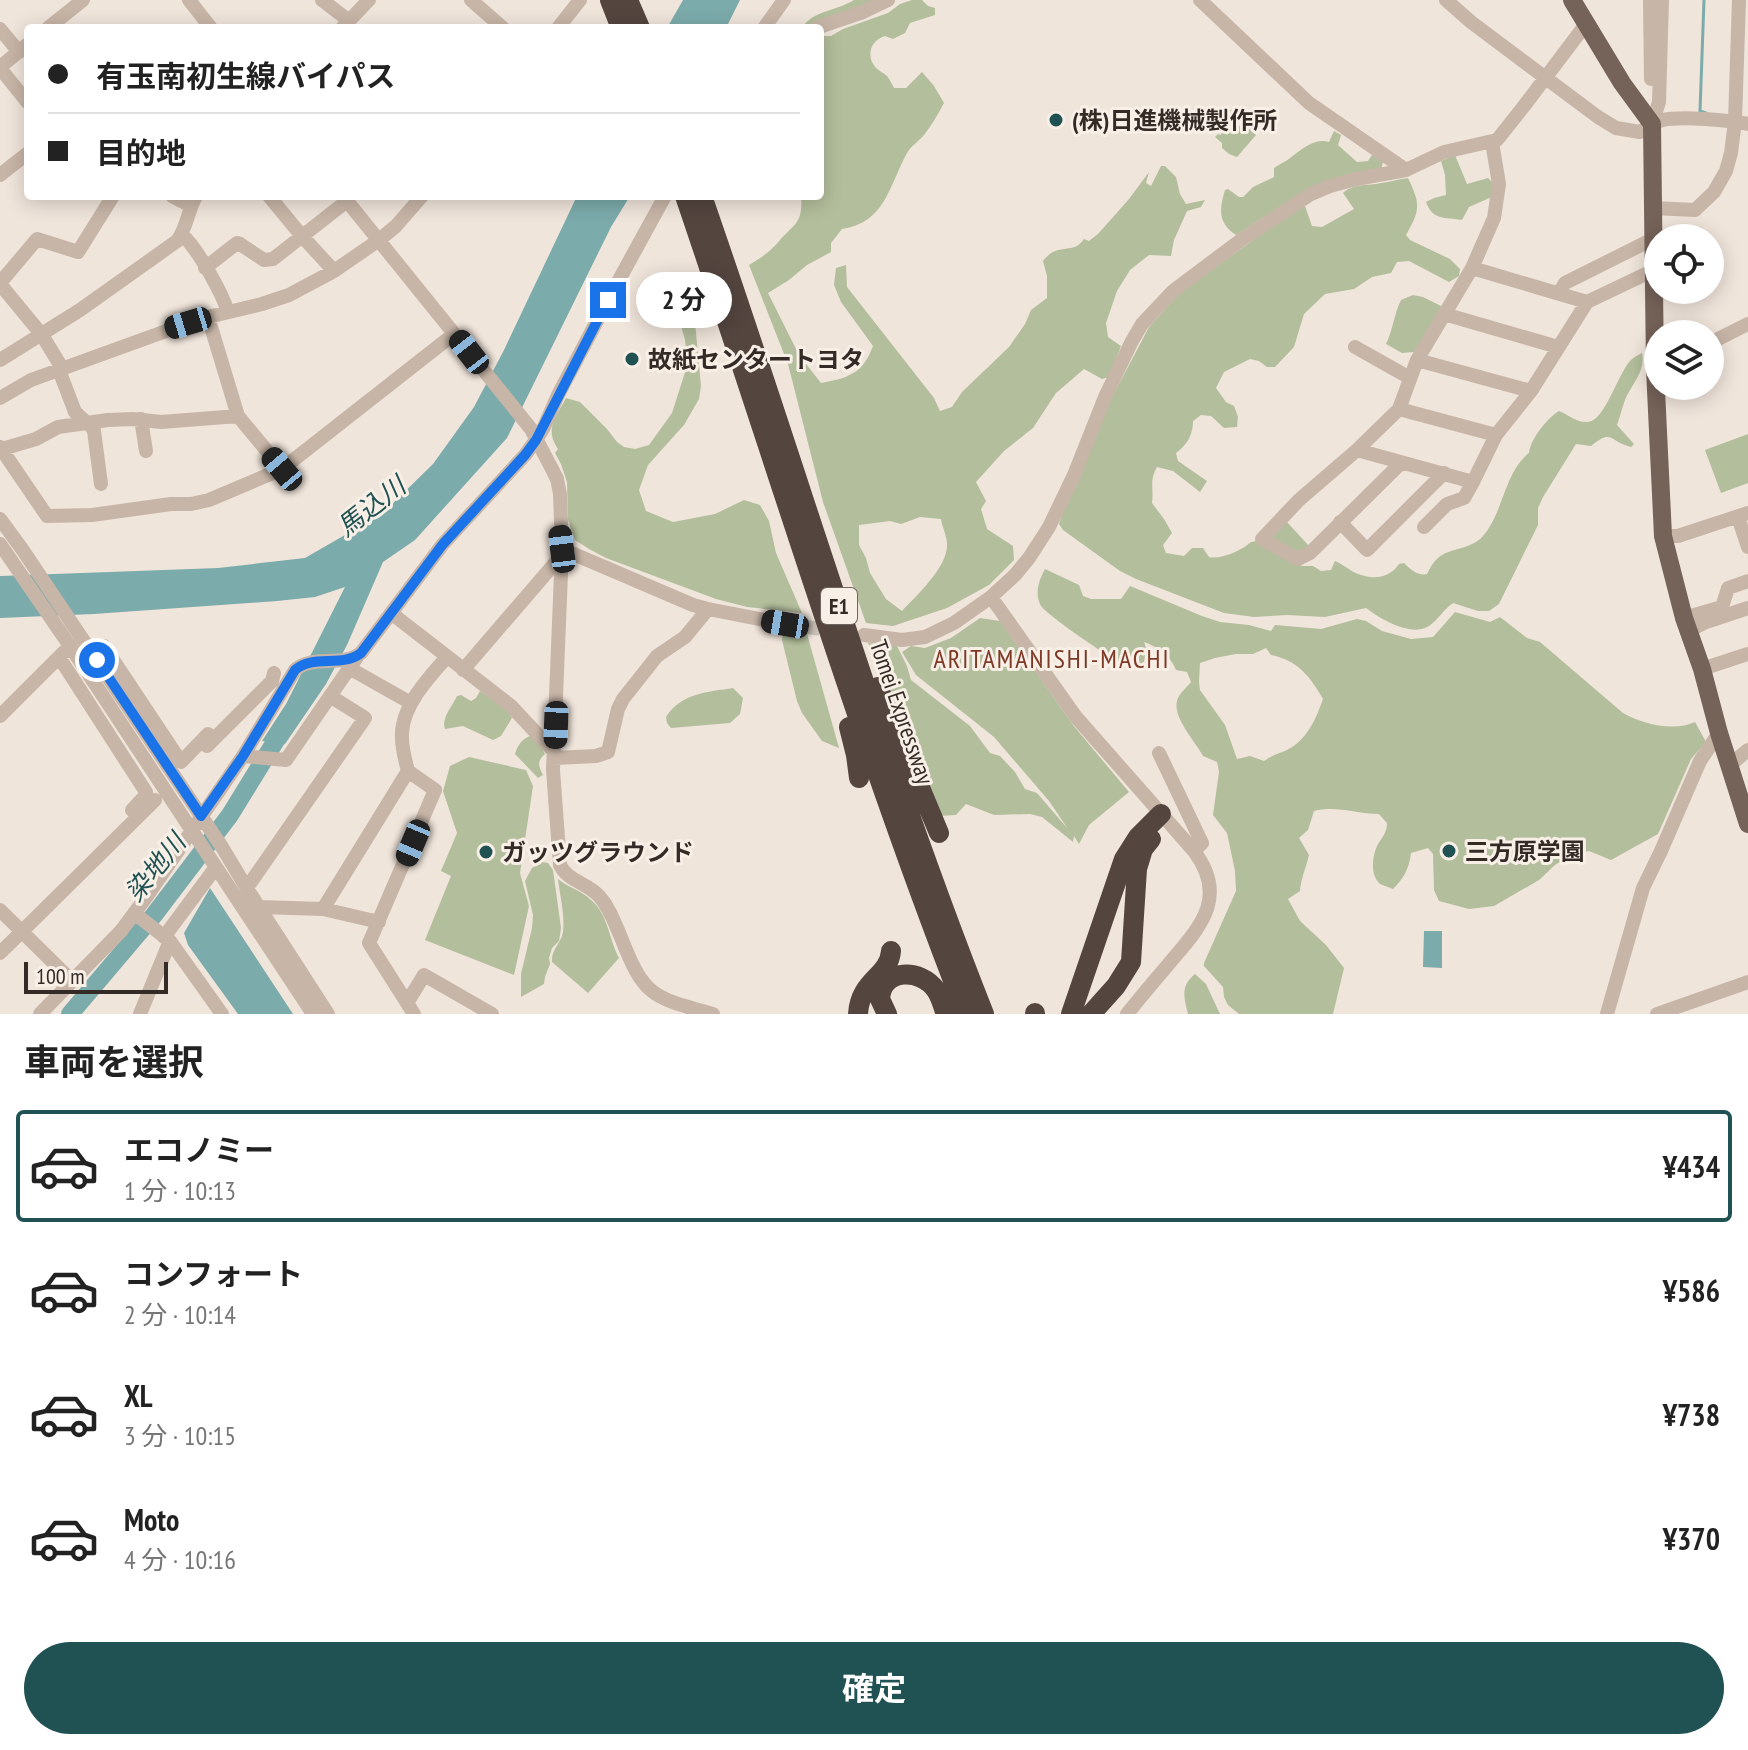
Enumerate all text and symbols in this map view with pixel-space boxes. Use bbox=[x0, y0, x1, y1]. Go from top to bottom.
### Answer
text: 有玉南初生線バイパス bbox=[96, 56, 395, 95]
place label: (株)日進機械製作所 bbox=[1072, 105, 1277, 136]
marker: (株)日進機械製作所 bbox=[1047, 111, 1065, 129]
text: 目的地 bbox=[96, 133, 186, 172]
map controls bbox=[1644, 224, 1724, 400]
button: locate bbox=[1644, 224, 1724, 304]
callout: 2 分 bbox=[636, 272, 732, 328]
route end bbox=[590, 282, 626, 318]
text: 2 分 bbox=[662, 283, 706, 316]
car bbox=[162, 305, 214, 341]
button: layers bbox=[1644, 320, 1724, 400]
car bbox=[445, 326, 493, 378]
place label: 故紙センタートヨタ bbox=[648, 344, 864, 375]
marker: 故紙センタートヨタ bbox=[623, 350, 641, 368]
car bbox=[257, 443, 307, 495]
water label: 馬込川 bbox=[330, 467, 414, 543]
car bbox=[547, 524, 577, 574]
road number: E1 bbox=[821, 588, 857, 624]
car bbox=[759, 608, 811, 640]
street label: Tomei Expressway bbox=[863, 636, 941, 788]
route start bbox=[79, 642, 115, 678]
district label: ARITAMANISHI-MACHI bbox=[933, 642, 1171, 675]
car bbox=[543, 701, 569, 749]
car bbox=[393, 816, 433, 870]
water label: 染地川 bbox=[118, 824, 194, 908]
place label: 三方原学園 bbox=[1465, 836, 1585, 867]
place label: ガッツグラウンド bbox=[502, 837, 694, 868]
marker: 三方原学園 bbox=[1440, 842, 1458, 860]
marker: ガッツグラウンド bbox=[477, 843, 495, 861]
scale bar bbox=[24, 958, 168, 994]
text: 100 m bbox=[36, 962, 85, 990]
text: 車両を選択 bbox=[24, 1038, 204, 1085]
icon: car bbox=[28, 1130, 100, 1202]
text: エコノミー bbox=[124, 1130, 274, 1169]
text: ¥434 bbox=[1663, 1147, 1720, 1186]
text: 1 分 · 10:13 bbox=[124, 1174, 236, 1207]
icon: car bbox=[28, 1254, 100, 1326]
text: コンフォート bbox=[124, 1254, 303, 1293]
text: ¥586 bbox=[1663, 1271, 1720, 1310]
text: 2 分 · 10:14 bbox=[124, 1298, 236, 1331]
text: XL bbox=[124, 1376, 153, 1415]
icon: car bbox=[28, 1378, 100, 1450]
text: ¥738 bbox=[1663, 1395, 1720, 1434]
text: 3 分 · 10:15 bbox=[124, 1419, 236, 1452]
text: Moto bbox=[124, 1500, 179, 1539]
icon: car bbox=[28, 1502, 100, 1574]
text: ¥370 bbox=[1663, 1519, 1720, 1558]
text: 4 分 · 10:16 bbox=[124, 1543, 236, 1576]
button: 確定 bbox=[24, 1642, 1724, 1734]

